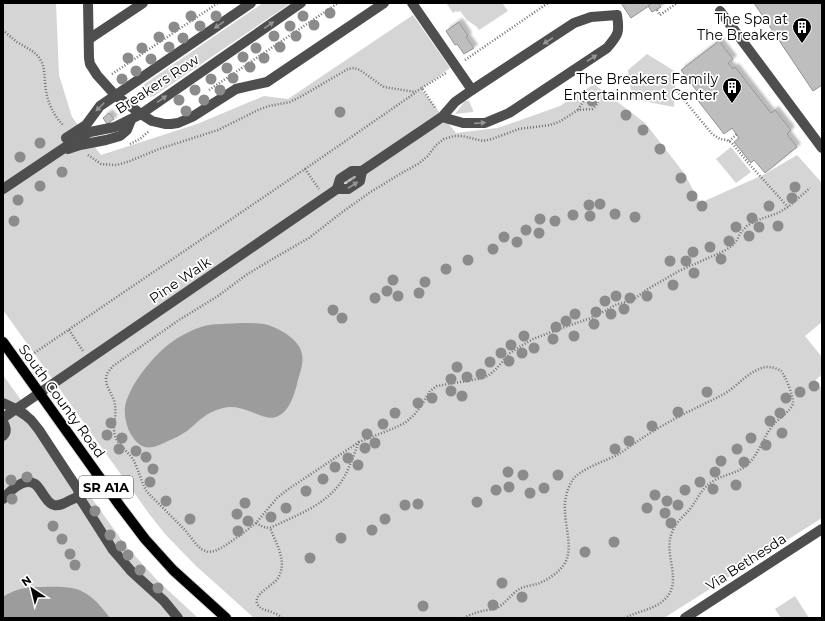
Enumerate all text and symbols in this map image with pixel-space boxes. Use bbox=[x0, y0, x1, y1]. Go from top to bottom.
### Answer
place label: The Spa at The Breakers bbox=[697, 10, 788, 44]
building icon: The Spa at The Breakers bbox=[791, 16, 813, 44]
one-way arrow bbox=[213, 21, 224, 29]
one-way arrow bbox=[264, 21, 275, 29]
one-way arrow bbox=[542, 37, 553, 44]
street label: Breakers Row bbox=[112, 50, 203, 118]
one-way arrow bbox=[587, 54, 597, 62]
place label: The Breakers Family Entertainment Center bbox=[563, 70, 718, 104]
building icon: The Breakers Family Entertainment Center bbox=[721, 76, 743, 104]
one-way arrow bbox=[157, 95, 168, 103]
one-way arrow bbox=[95, 102, 105, 112]
one-way arrow bbox=[474, 119, 486, 126]
one-way arrow bbox=[348, 182, 359, 189]
street label: Pine Walk bbox=[146, 252, 215, 307]
street label: South County Road bbox=[15, 341, 109, 461]
road number: SR A1A bbox=[79, 476, 133, 498]
street label: Via Bethesda bbox=[702, 529, 790, 595]
north arrow bbox=[12, 569, 52, 609]
text: N bbox=[19, 573, 34, 589]

